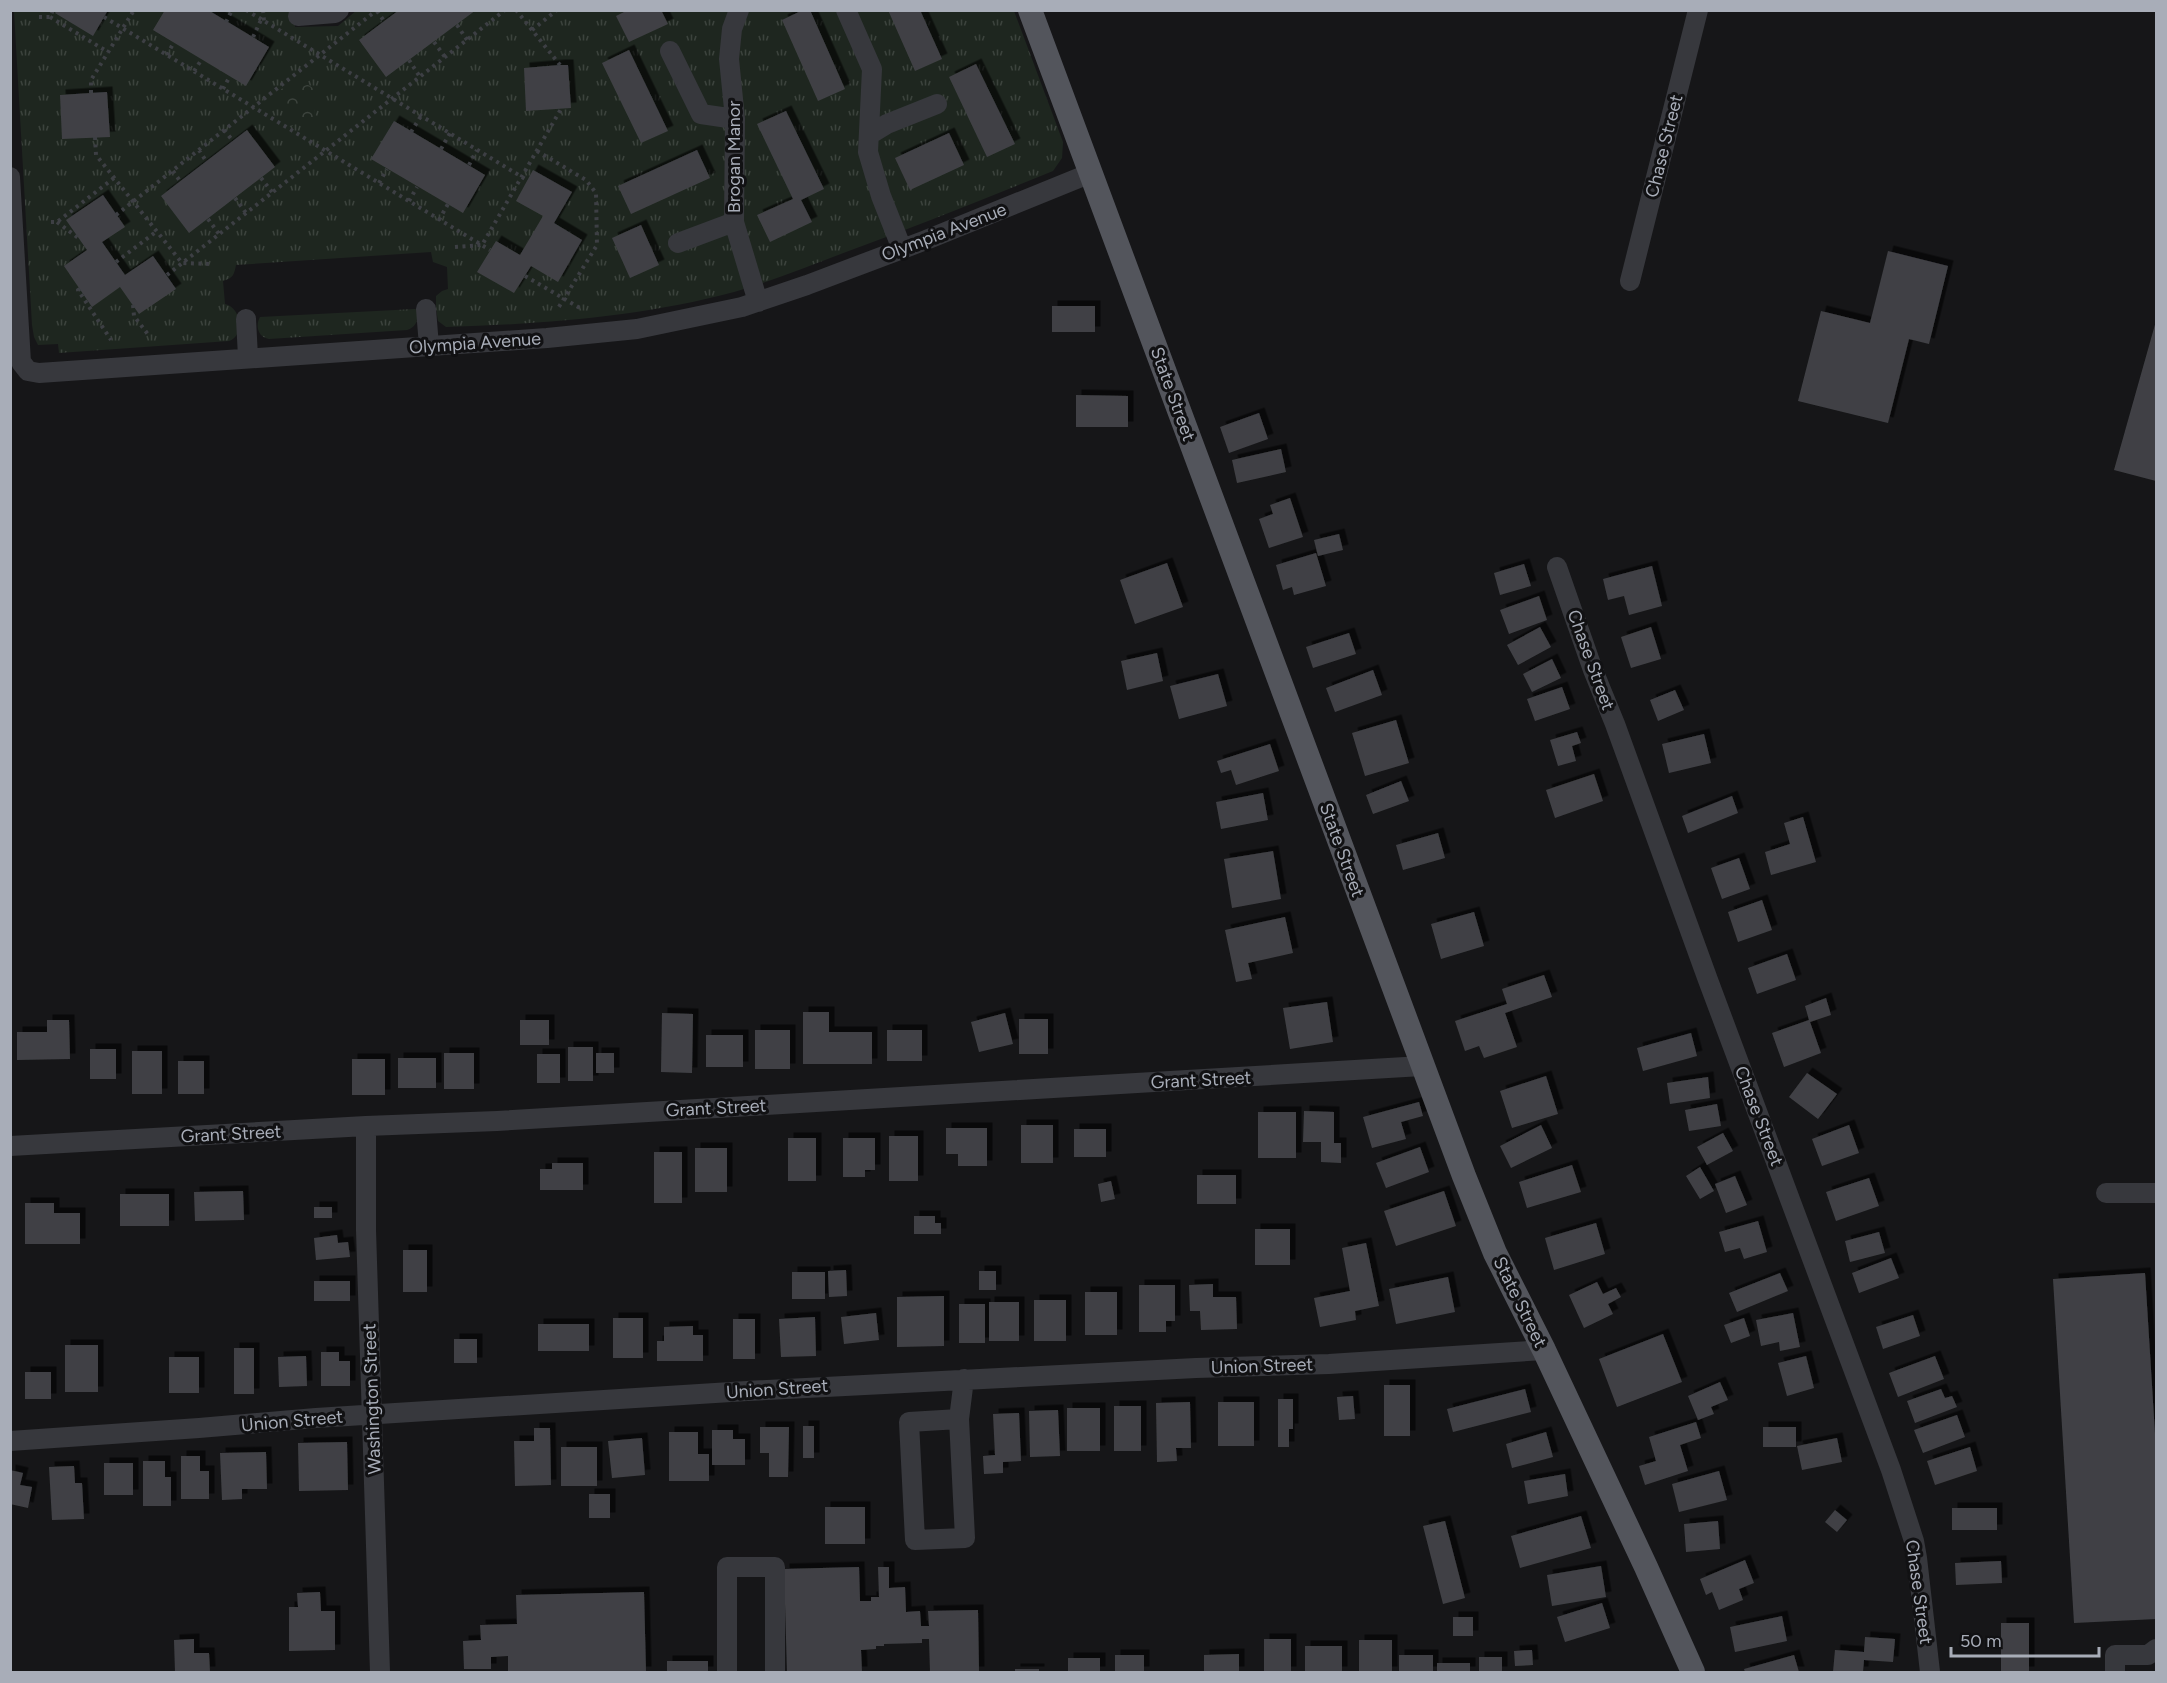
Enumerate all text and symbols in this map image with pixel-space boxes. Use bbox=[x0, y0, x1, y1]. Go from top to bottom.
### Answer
street label: Chase Street bbox=[1641, 92, 1687, 200]
street label: Brogan Manor bbox=[723, 101, 745, 213]
street label: Olympia Avenue bbox=[878, 198, 1010, 266]
street label: Olympia Avenue bbox=[408, 327, 542, 359]
street label: State Street bbox=[1146, 344, 1200, 444]
street label: Chase Street bbox=[1563, 607, 1619, 713]
street label: State Street bbox=[1315, 800, 1369, 900]
street label: Chase Street bbox=[1730, 1063, 1788, 1169]
street label: Grant Street bbox=[1150, 1066, 1252, 1094]
street label: Grant Street bbox=[665, 1094, 767, 1122]
street label: Grant Street bbox=[180, 1120, 282, 1148]
street label: State Street bbox=[1489, 1253, 1552, 1351]
street label: Washington Street bbox=[358, 1323, 386, 1475]
street label: Union Street bbox=[1211, 1353, 1314, 1379]
street label: Union Street bbox=[725, 1374, 829, 1404]
street label: Union Street bbox=[240, 1406, 344, 1436]
street label: Chase Street bbox=[1901, 1538, 1937, 1646]
scale bar bbox=[1951, 1620, 2100, 1658]
text: 50 m bbox=[1960, 1630, 2002, 1652]

